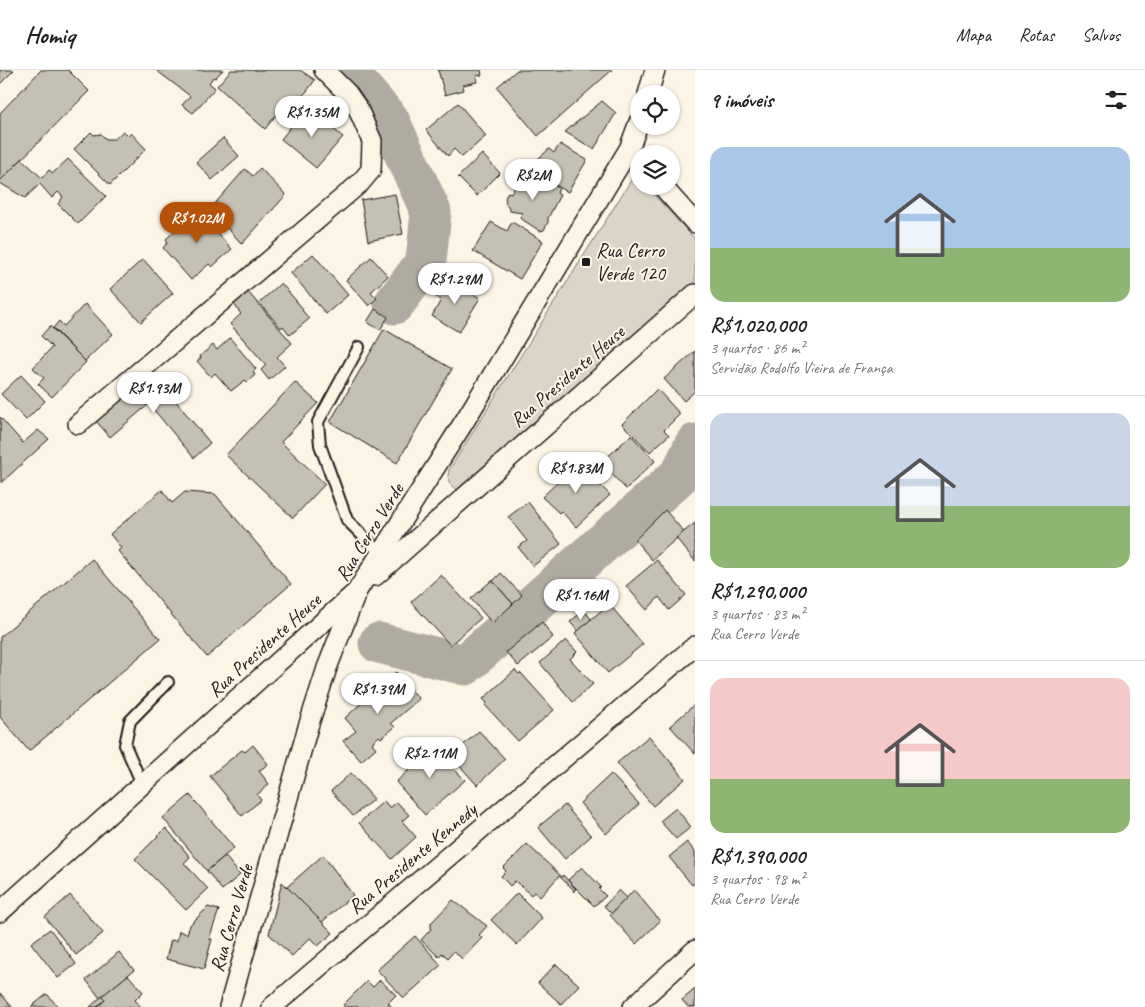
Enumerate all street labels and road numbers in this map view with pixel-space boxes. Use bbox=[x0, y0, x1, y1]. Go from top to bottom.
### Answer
street label: Rua Presidente Heuse bbox=[505, 319, 631, 433]
street label: Rua Cerro Verde bbox=[330, 478, 410, 586]
street label: Rua Presidente Heuse bbox=[203, 587, 327, 703]
street label: Rua Presidente Kennedy bbox=[343, 796, 483, 919]
street label: Rua Cerro Verde bbox=[204, 860, 259, 975]

